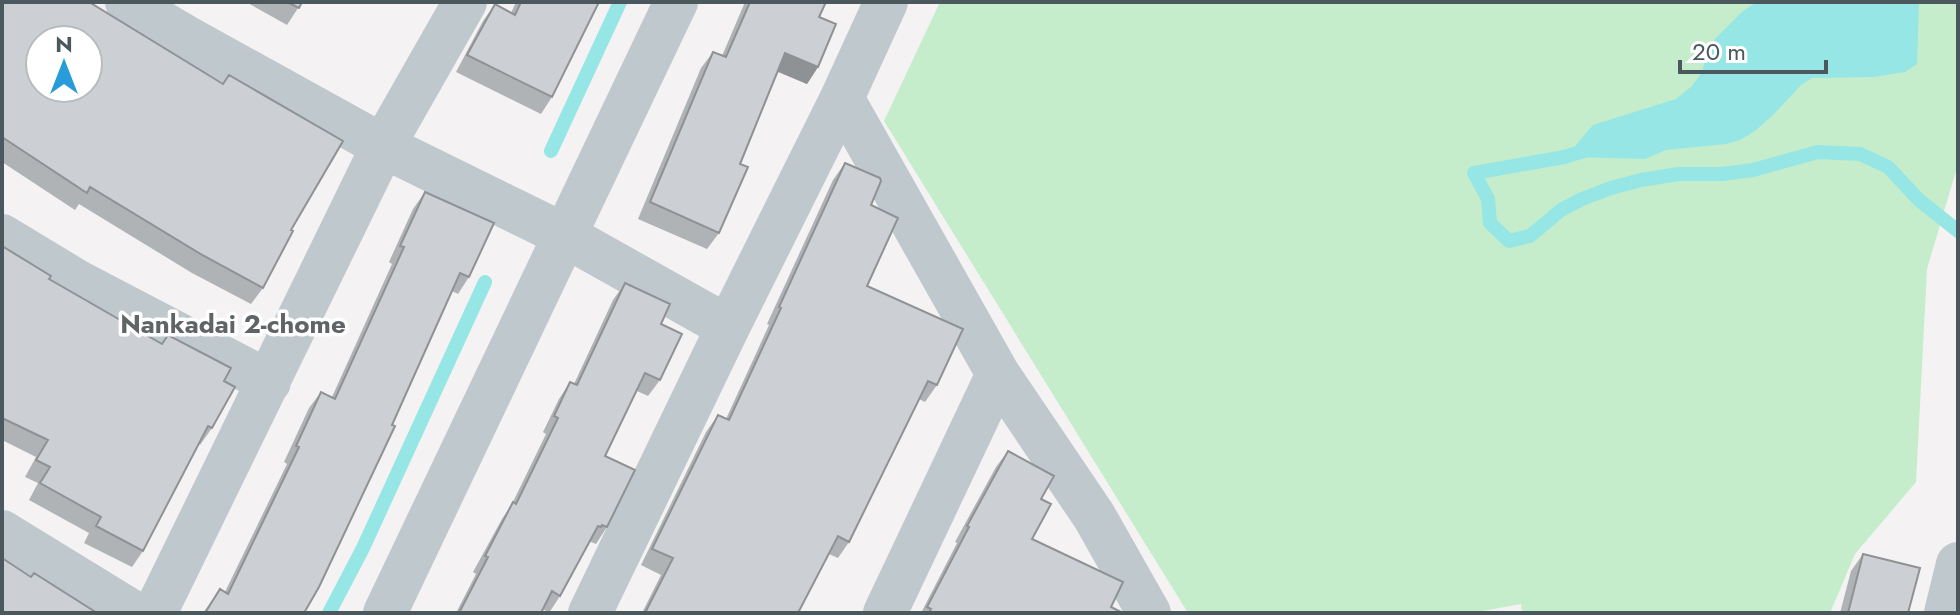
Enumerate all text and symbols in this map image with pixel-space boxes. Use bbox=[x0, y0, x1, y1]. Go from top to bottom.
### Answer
north arrow bbox=[24, 24, 104, 104]
scale bar bbox=[1680, 24, 1826, 74]
text: N bbox=[55, 28, 73, 60]
text: 20 m bbox=[1692, 34, 1746, 69]
district label: Nankadai 2-chome bbox=[120, 305, 346, 343]

